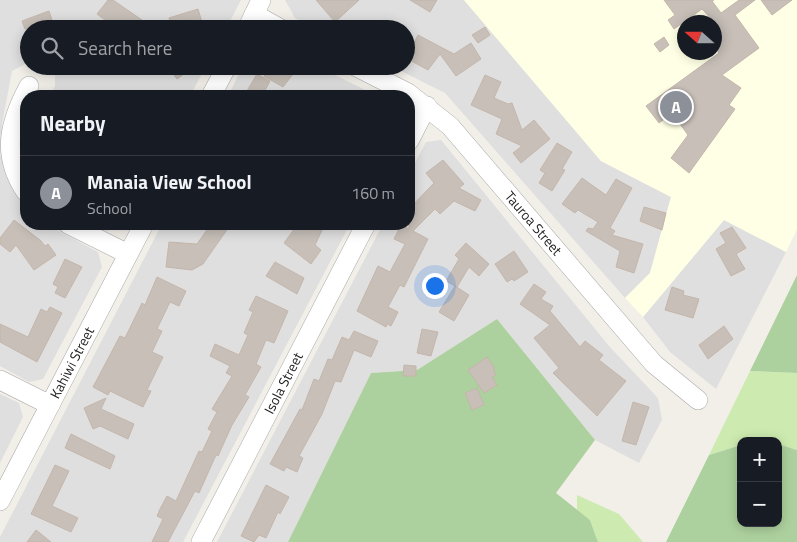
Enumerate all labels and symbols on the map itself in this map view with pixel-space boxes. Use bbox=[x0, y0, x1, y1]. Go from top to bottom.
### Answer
north arrow bbox=[677, 15, 722, 60]
pin: A bbox=[660, 88, 692, 126]
street label: Tauroa Street bbox=[500, 186, 567, 260]
your location bbox=[422, 273, 448, 299]
street label: Kahiwi Street bbox=[44, 323, 99, 402]
street label: Isola Street bbox=[258, 348, 308, 417]

